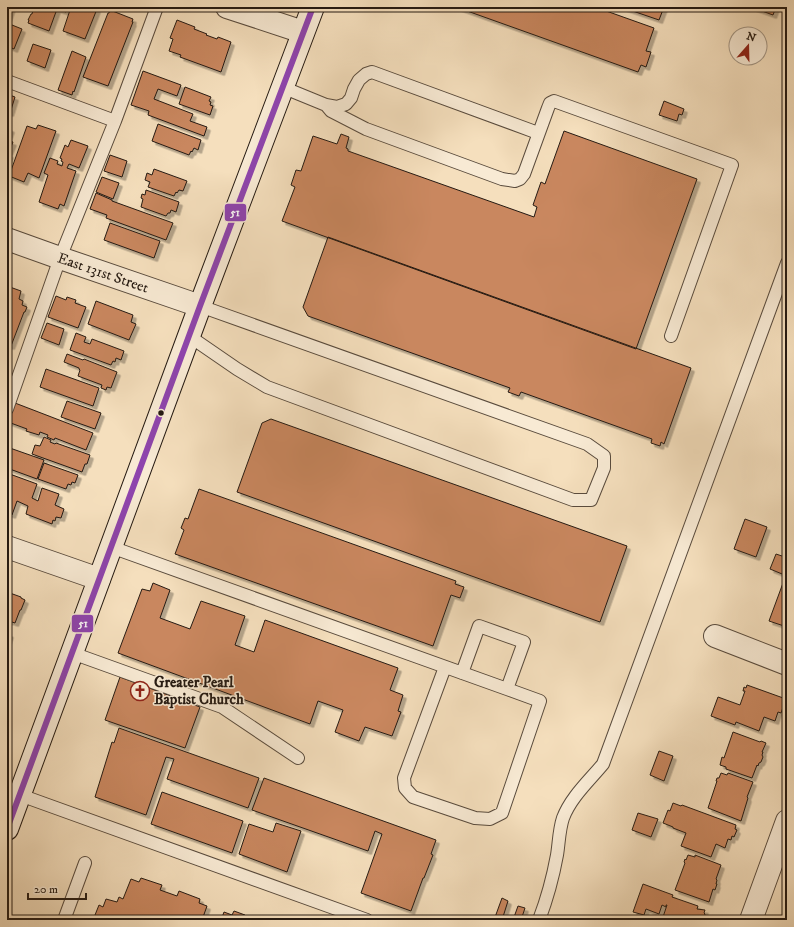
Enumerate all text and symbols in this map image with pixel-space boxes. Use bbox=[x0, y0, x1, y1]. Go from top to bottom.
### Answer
north arrow bbox=[728, 26, 768, 66]
text: N bbox=[744, 29, 758, 46]
line badge: 51 bbox=[224, 203, 247, 222]
text: 51 bbox=[229, 206, 240, 220]
street label: East 131st Street bbox=[55, 249, 151, 298]
unlabelled marker bbox=[156, 408, 166, 418]
line badge: 51 bbox=[71, 614, 94, 633]
text: 51 bbox=[77, 617, 88, 631]
place label: Greater Pearl Baptist Church bbox=[154, 673, 244, 709]
church icon: Greater Pearl Baptist Church bbox=[129, 680, 151, 702]
scale bar bbox=[28, 875, 86, 901]
text: 20 m bbox=[34, 882, 58, 897]

